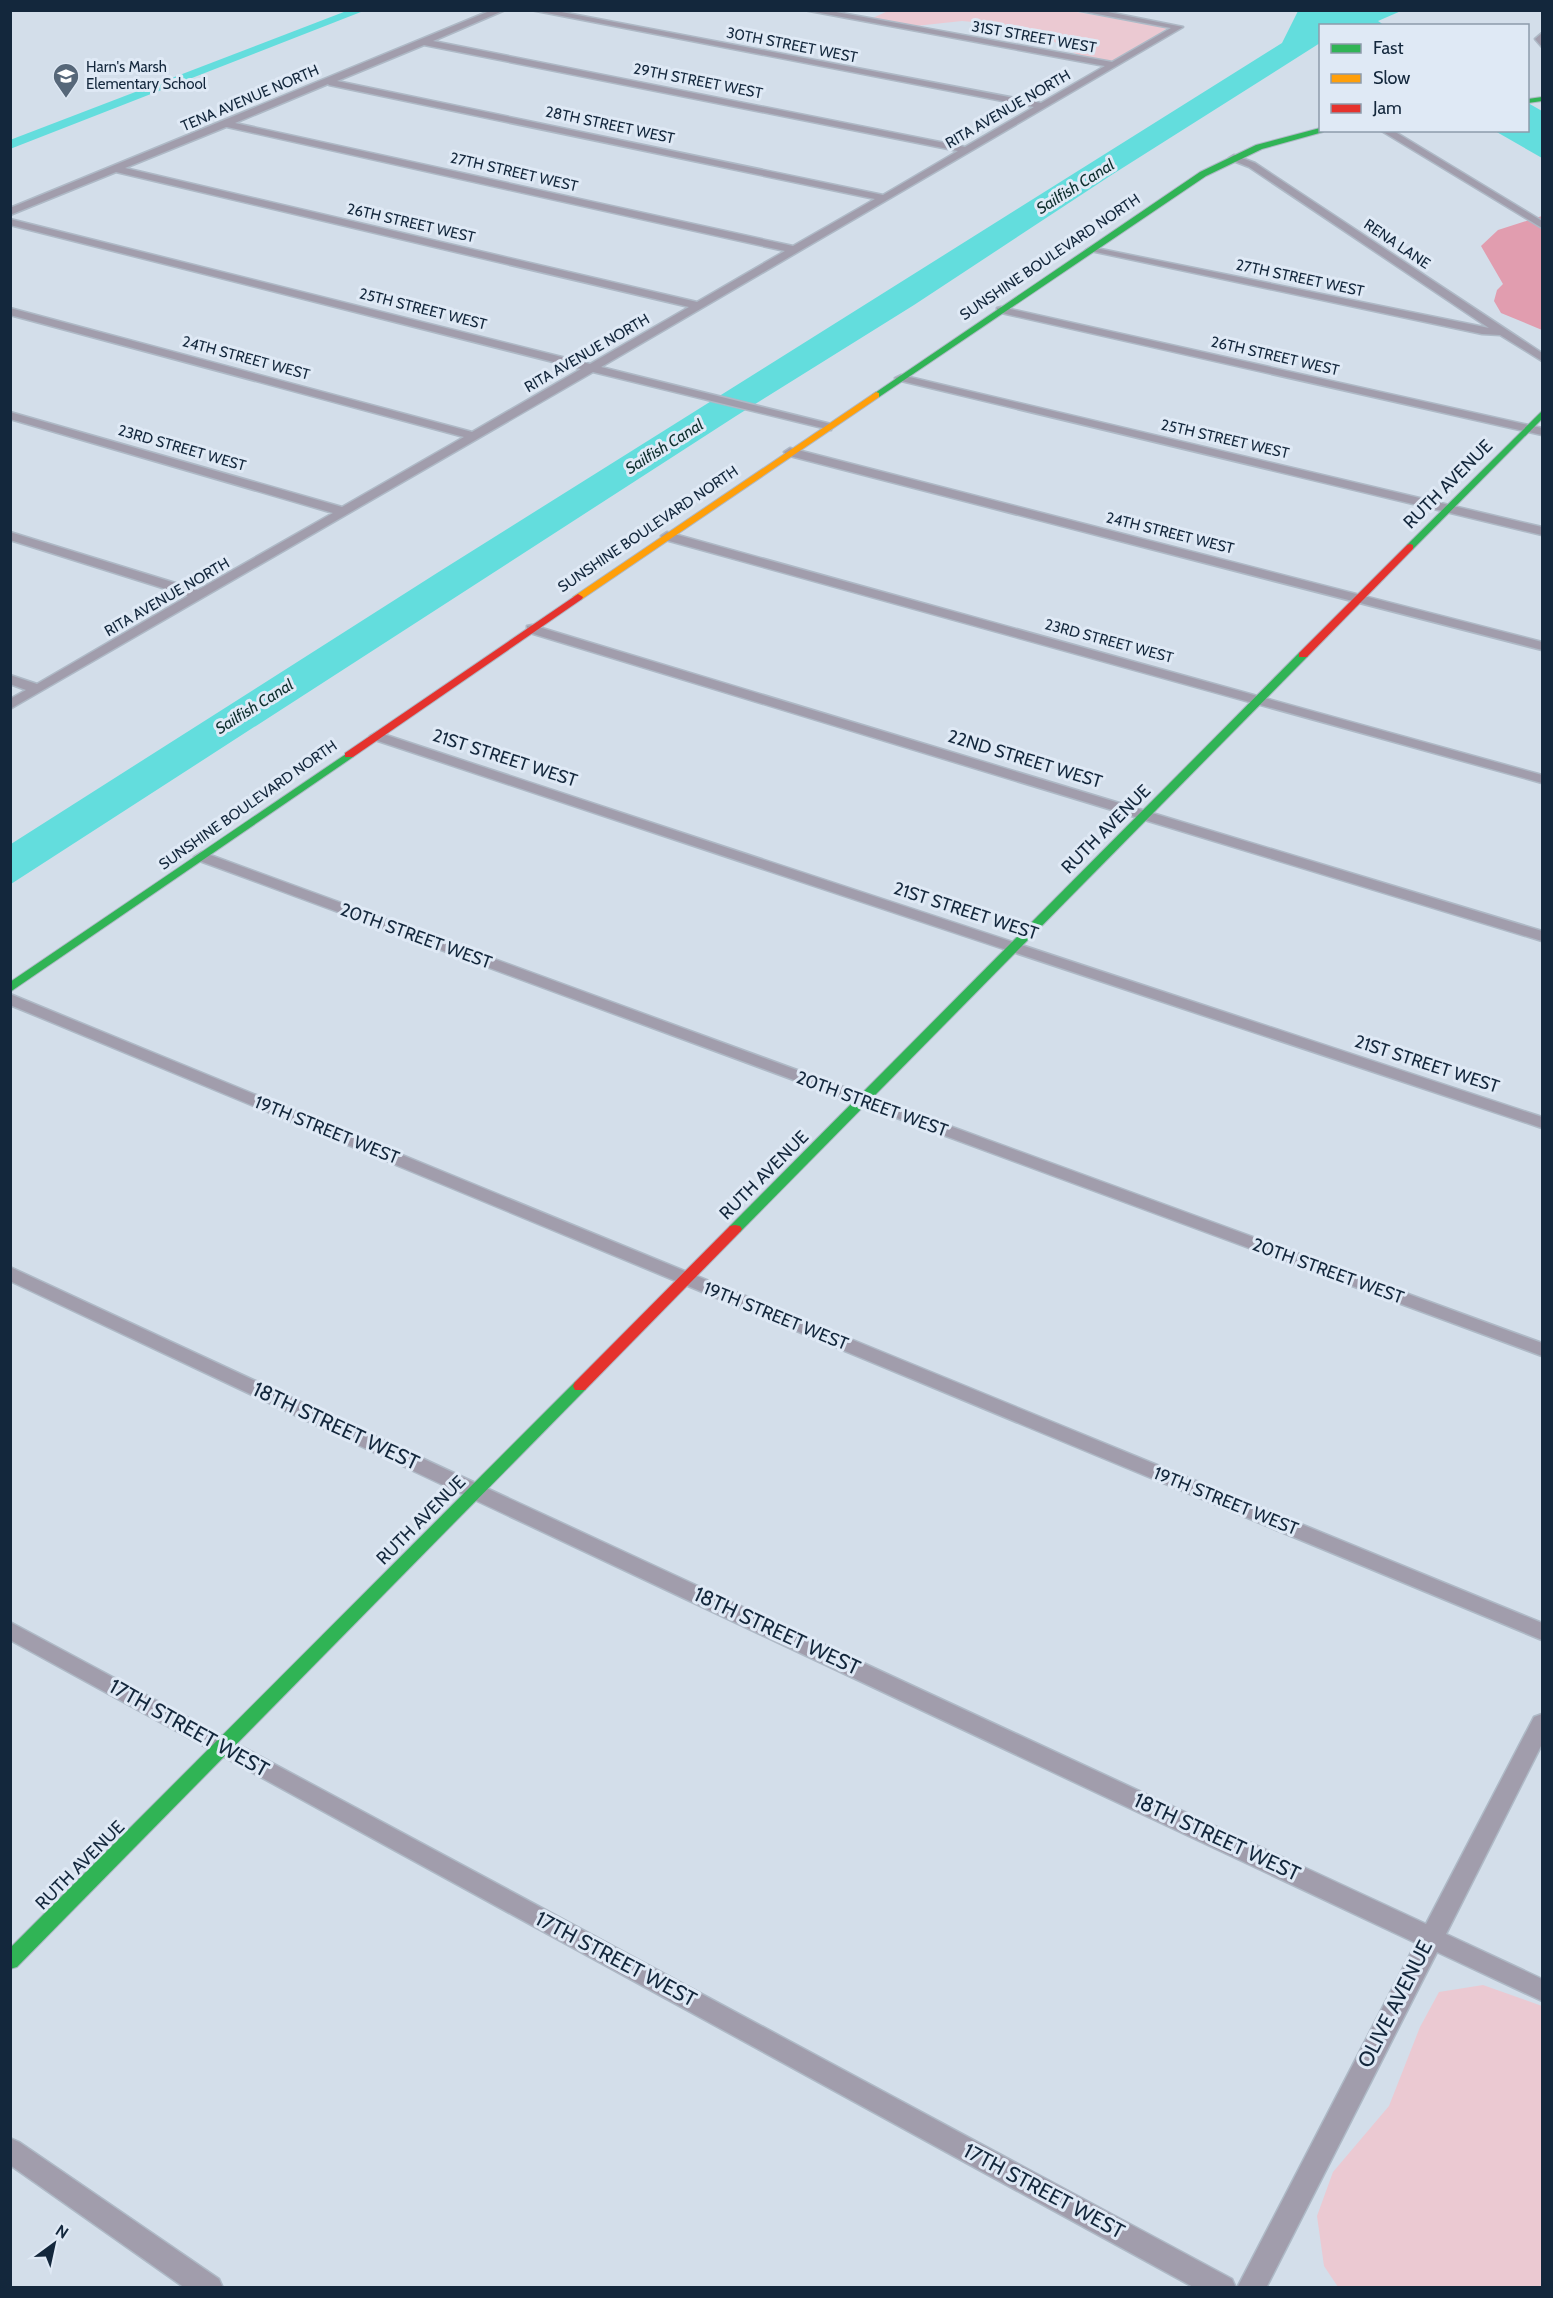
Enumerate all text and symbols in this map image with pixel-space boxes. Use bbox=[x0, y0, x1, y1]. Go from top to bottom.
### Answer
street label: 31ST STREET WEST bbox=[970, 17, 1098, 57]
street label: 30TH STREET WEST bbox=[725, 23, 859, 67]
legend bbox=[1319, 24, 1529, 132]
text: Fast bbox=[1373, 37, 1404, 59]
place label: Harn's Marsh Elementary School bbox=[86, 58, 207, 93]
street label: 29TH STREET WEST bbox=[632, 60, 764, 102]
school or university icon: Harn's Marsh Elementary School bbox=[51, 61, 81, 99]
street label: TENA AVENUE NORTH bbox=[178, 61, 322, 135]
street label: RITA AVENUE NORTH bbox=[942, 66, 1074, 152]
text: Slow bbox=[1373, 67, 1410, 89]
text: Jam bbox=[1372, 97, 1402, 119]
street label: 28TH STREET WEST bbox=[544, 102, 676, 148]
street label: 27TH STREET WEST bbox=[448, 149, 580, 195]
water label: Sailfish Canal bbox=[1033, 155, 1118, 218]
street label: SUNSHINE BOULEVARD NORTH bbox=[957, 190, 1143, 324]
street label: 26TH STREET WEST bbox=[345, 199, 477, 247]
street label: RENA LANE bbox=[1360, 215, 1434, 273]
street label: 27TH STREET WEST bbox=[1234, 256, 1366, 300]
street label: 25TH STREET WEST bbox=[357, 284, 489, 334]
street label: RITA AVENUE NORTH bbox=[521, 310, 653, 396]
street label: 24TH STREET WEST bbox=[180, 332, 312, 384]
street label: 26TH STREET WEST bbox=[1209, 332, 1341, 380]
water label: Sailfish Canal bbox=[622, 415, 707, 478]
street label: 25TH STREET WEST bbox=[1159, 415, 1291, 463]
street label: 23RD STREET WEST bbox=[116, 421, 248, 475]
street label: RUTH AVENUE bbox=[1399, 435, 1497, 533]
street label: SUNSHINE BOULEVARD NORTH bbox=[555, 462, 741, 596]
street label: 24TH STREET WEST bbox=[1104, 508, 1236, 558]
street label: RITA AVENUE NORTH bbox=[101, 554, 233, 640]
street label: 23RD STREET WEST bbox=[1043, 615, 1175, 667]
water label: Sailfish Canal bbox=[212, 675, 297, 738]
street label: 21ST STREET WEST bbox=[430, 724, 581, 792]
street label: 22ND STREET WEST bbox=[945, 725, 1105, 793]
street label: SUNSHINE BOULEVARD NORTH bbox=[155, 736, 341, 874]
street label: RUTH AVENUE bbox=[1057, 780, 1155, 878]
street label: 21ST STREET WEST bbox=[891, 877, 1042, 945]
street label: 20TH STREET WEST bbox=[337, 898, 495, 974]
street label: 21ST STREET WEST bbox=[1352, 1030, 1503, 1098]
street label: 20TH STREET WEST bbox=[793, 1066, 951, 1142]
street label: 19TH STREET WEST bbox=[251, 1091, 403, 1169]
street label: RUTH AVENUE bbox=[715, 1126, 813, 1224]
street label: 20TH STREET WEST bbox=[1249, 1233, 1407, 1309]
street label: 19TH STREET WEST bbox=[700, 1277, 852, 1355]
street label: 18TH STREET WEST bbox=[249, 1376, 423, 1475]
street label: 19TH STREET WEST bbox=[1150, 1462, 1302, 1540]
street label: RUTH AVENUE bbox=[372, 1471, 470, 1569]
street label: 18TH STREET WEST bbox=[690, 1581, 864, 1680]
street label: 17TH STREET WEST bbox=[105, 1673, 273, 1782]
street label: 18TH STREET WEST bbox=[1130, 1787, 1304, 1886]
street label: RUTH AVENUE bbox=[31, 1816, 129, 1914]
street label: 17TH STREET WEST bbox=[531, 1906, 701, 2012]
street label: OLIVE AVENUE bbox=[1352, 1936, 1437, 2071]
street label: 17TH STREET WEST bbox=[959, 2138, 1129, 2244]
north arrow bbox=[24, 2214, 84, 2274]
text: N bbox=[52, 2221, 72, 2243]

